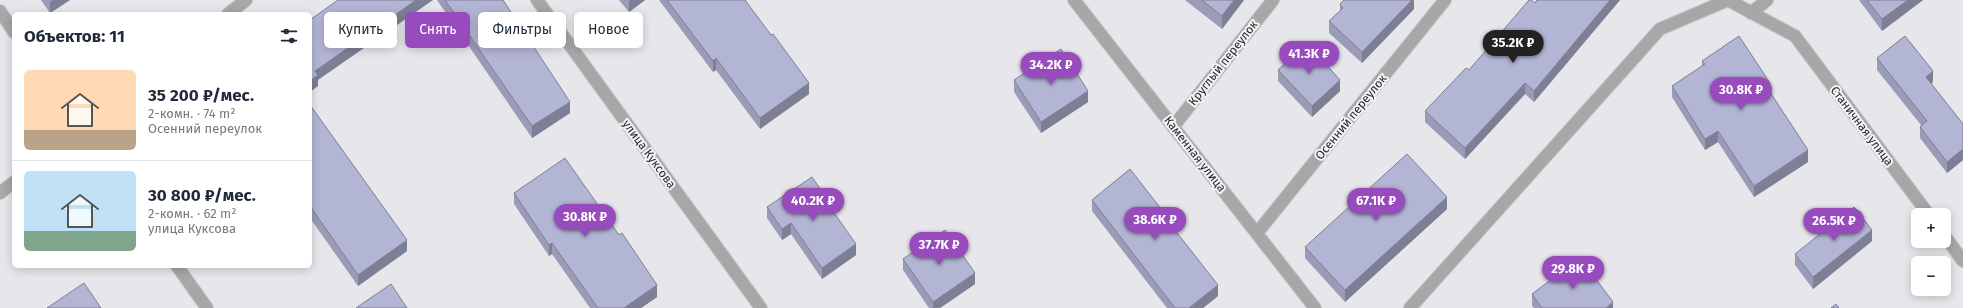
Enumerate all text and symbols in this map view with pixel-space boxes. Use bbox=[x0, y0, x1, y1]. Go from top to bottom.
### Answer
chip: Купить bbox=[324, 12, 397, 48]
chip: Снять bbox=[405, 12, 470, 48]
chip: Фильтры bbox=[478, 12, 566, 48]
chip: Новое bbox=[574, 12, 643, 48]
street label: Круглый переулок bbox=[1186, 17, 1261, 108]
icon: filters bbox=[278, 25, 300, 47]
text: Объектов: 11 bbox=[24, 26, 125, 47]
pin: 35.2K ₽ bbox=[1476, 30, 1550, 64]
text: 35.2K ₽ bbox=[1492, 35, 1534, 50]
pin: 41.3K ₽ bbox=[1272, 41, 1346, 75]
text: 41.3K ₽ bbox=[1288, 46, 1330, 61]
pin: 34.2K ₽ bbox=[1014, 52, 1088, 86]
text: 34.2K ₽ bbox=[1030, 57, 1072, 72]
street label: Осенний переулок bbox=[1312, 71, 1390, 162]
pin: 30.8K ₽ bbox=[1704, 77, 1778, 111]
text: 30.8K ₽ bbox=[1719, 82, 1763, 97]
street label: Станичная улица bbox=[1828, 84, 1896, 168]
text: 35 200 ₽/мес. bbox=[148, 85, 254, 106]
icon: home bbox=[56, 86, 104, 134]
text: 2-комн. · 74 m² bbox=[148, 106, 235, 121]
street label: Каменная улица bbox=[1161, 113, 1229, 195]
street label: улица Куксова bbox=[619, 117, 679, 191]
text: Осенний переулок bbox=[148, 121, 262, 136]
text: 30 800 ₽/мес. bbox=[148, 185, 256, 206]
icon: home bbox=[56, 187, 104, 235]
pin: 40.2K ₽ bbox=[776, 188, 850, 222]
pin: 67.1K ₽ bbox=[1339, 188, 1413, 222]
text: 40.2K ₽ bbox=[791, 193, 835, 208]
text: 67.1K ₽ bbox=[1356, 193, 1396, 208]
pin: 30.8K ₽ bbox=[548, 204, 622, 238]
text: 2-комн. · 62 m² bbox=[148, 206, 236, 221]
pin: 38.6K ₽ bbox=[1118, 207, 1192, 241]
pin: 26.5K ₽ bbox=[1797, 208, 1871, 242]
map controls bbox=[1911, 208, 1951, 296]
button: + bbox=[1911, 208, 1951, 248]
text: 30.8K ₽ bbox=[563, 209, 607, 224]
text: 38.6K ₽ bbox=[1133, 212, 1177, 227]
text: 26.5K ₽ bbox=[1812, 213, 1856, 228]
text: улица Куксова bbox=[148, 221, 236, 236]
pin: 37.7K ₽ bbox=[902, 232, 976, 266]
text: 37.7K ₽ bbox=[918, 237, 960, 252]
pin: 29.8K ₽ bbox=[1536, 256, 1610, 290]
button: − bbox=[1911, 256, 1951, 296]
text: 29.8K ₽ bbox=[1551, 261, 1595, 276]

